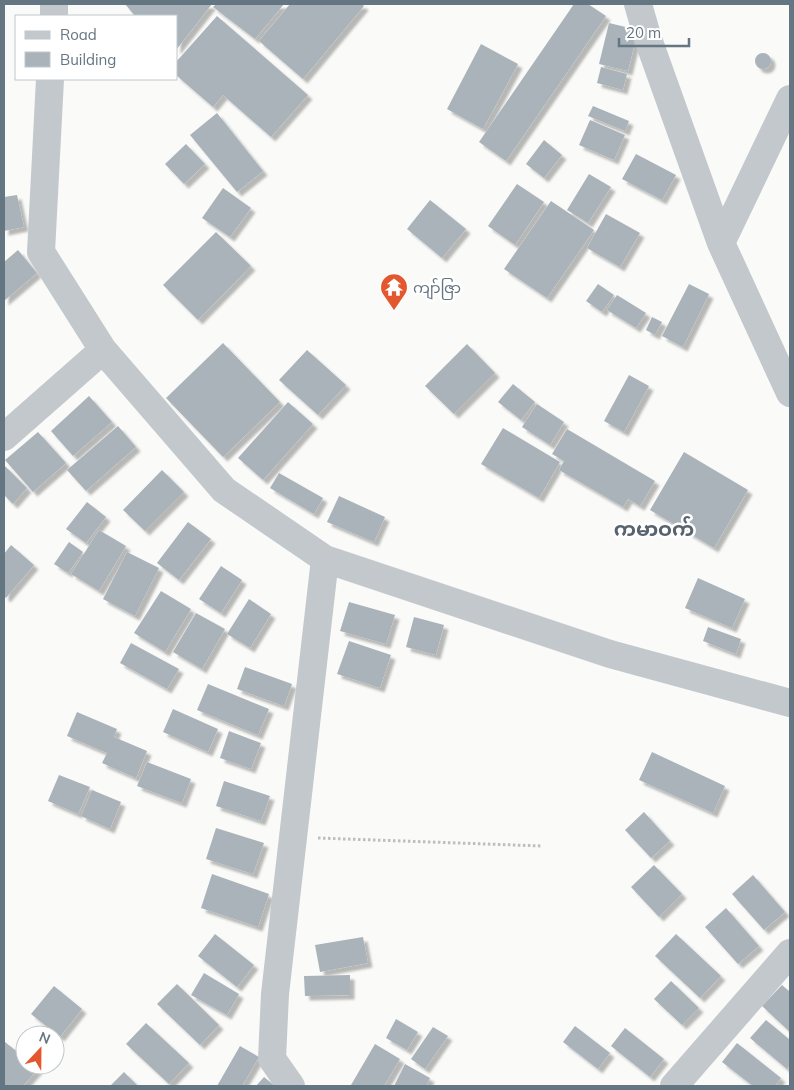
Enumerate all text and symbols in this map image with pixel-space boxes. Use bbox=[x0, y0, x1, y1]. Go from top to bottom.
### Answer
legend bbox=[15, 15, 178, 80]
scale bar bbox=[619, 15, 689, 47]
text: 20 m bbox=[626, 23, 661, 42]
text: Road bbox=[60, 25, 97, 44]
text: Building bbox=[60, 50, 116, 69]
temple icon: ကျာ်ဇြာ bbox=[379, 272, 409, 311]
place label: ကျာ်ဇြာ bbox=[413, 278, 461, 300]
district label: ကမာဝက် bbox=[614, 516, 694, 541]
north arrow bbox=[15, 1025, 65, 1075]
text: N bbox=[37, 1028, 53, 1048]

